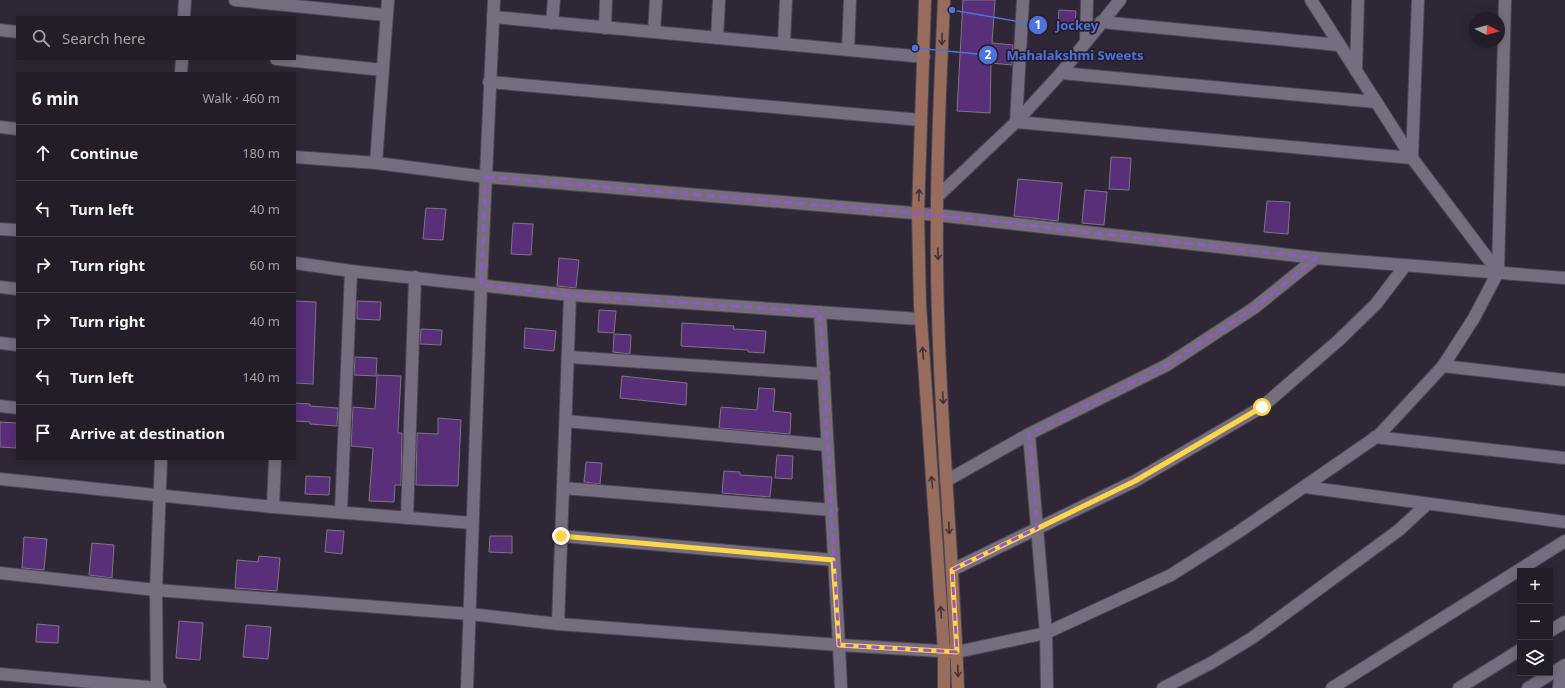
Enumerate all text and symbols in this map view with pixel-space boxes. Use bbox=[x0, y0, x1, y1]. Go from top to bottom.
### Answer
callout: Jockey bbox=[1028, 12, 1106, 37]
north arrow bbox=[1469, 12, 1505, 48]
search box bbox=[16, 16, 296, 60]
text: 1 bbox=[1035, 16, 1041, 33]
text: Jockey bbox=[1055, 16, 1099, 34]
icon: search bbox=[30, 27, 52, 49]
text: Search here bbox=[62, 28, 145, 48]
one-way arrow bbox=[939, 32, 946, 45]
callout: Mahalakshmi Sweets bbox=[978, 43, 1151, 68]
text: 2 bbox=[985, 46, 992, 63]
text: Mahalakshmi Sweets bbox=[1007, 46, 1143, 64]
text: 6 min bbox=[32, 87, 79, 110]
text: Walk · 460 m bbox=[202, 89, 280, 107]
icon: ahead bbox=[32, 142, 54, 164]
text: Continue bbox=[70, 143, 138, 163]
text: 180 m bbox=[242, 144, 280, 162]
one-way arrow bbox=[915, 189, 923, 202]
icon: left bbox=[32, 198, 54, 220]
text: Turn left bbox=[70, 199, 134, 219]
text: 40 m bbox=[250, 200, 280, 218]
one-way arrow bbox=[934, 247, 941, 260]
icon: right bbox=[32, 254, 54, 276]
text: Turn right bbox=[70, 255, 145, 275]
text: 60 m bbox=[250, 256, 280, 274]
icon: right bbox=[32, 310, 54, 332]
text: Turn right bbox=[70, 311, 145, 331]
text: 40 m bbox=[250, 312, 280, 330]
one-way arrow bbox=[919, 347, 926, 360]
icon: left bbox=[32, 366, 54, 388]
text: Turn left bbox=[70, 367, 134, 387]
text: 140 m bbox=[242, 368, 280, 386]
one-way arrow bbox=[939, 391, 946, 404]
route start bbox=[1253, 398, 1271, 416]
icon: arrive bbox=[32, 422, 54, 444]
text: Arrive at destination bbox=[70, 423, 225, 443]
one-way arrow bbox=[928, 476, 935, 489]
one-way arrow bbox=[946, 521, 953, 534]
route end bbox=[552, 527, 570, 545]
map controls bbox=[1517, 568, 1553, 676]
button: + bbox=[1517, 568, 1553, 604]
button: − bbox=[1517, 604, 1553, 640]
one-way arrow bbox=[938, 606, 945, 619]
button: layers bbox=[1517, 640, 1553, 676]
one-way arrow bbox=[954, 664, 962, 677]

